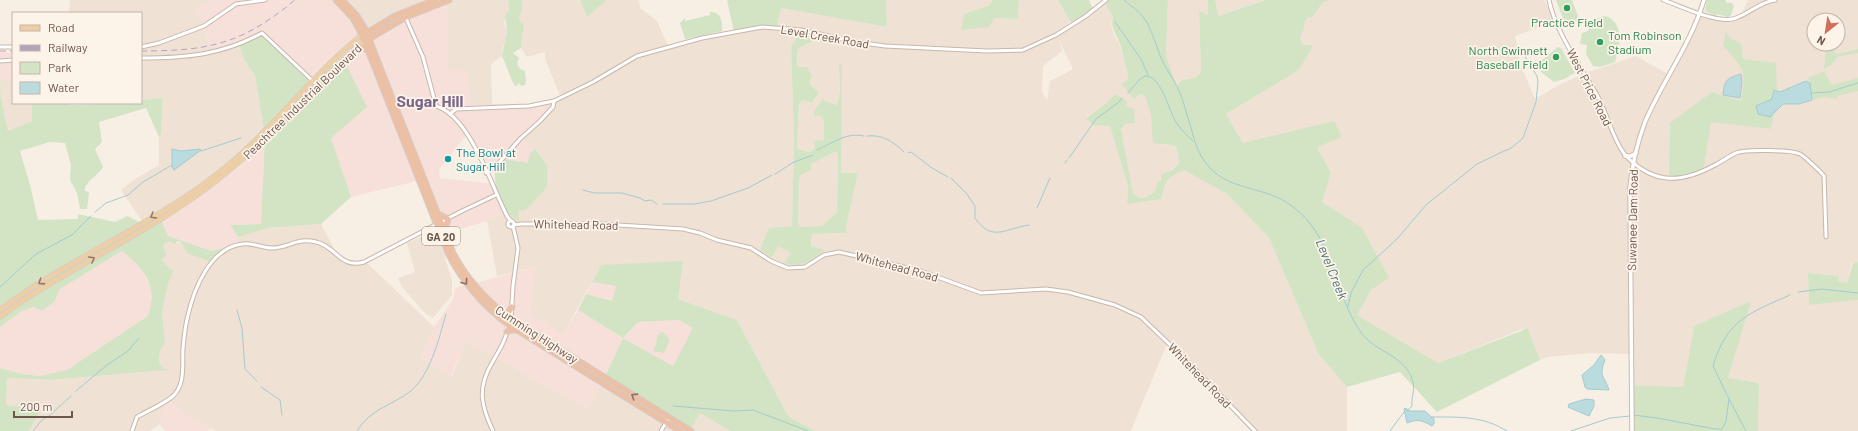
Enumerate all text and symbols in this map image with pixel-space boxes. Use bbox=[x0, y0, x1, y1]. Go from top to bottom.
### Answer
marker: Practice Field bbox=[1562, 3, 1572, 13]
legend bbox=[12, 12, 142, 104]
north arrow bbox=[1806, 12, 1846, 52]
place label: Practice Field bbox=[1531, 15, 1603, 29]
text: Road bbox=[48, 20, 75, 34]
street label: Level Creek Road bbox=[780, 21, 870, 51]
place label: Tom Robinson Stadium bbox=[1608, 28, 1682, 56]
text: N bbox=[1814, 34, 1827, 49]
marker: Tom Robinson Stadium bbox=[1595, 37, 1605, 47]
text: Railway bbox=[48, 40, 88, 54]
street label: Peachtree Industrial Boulevard bbox=[240, 41, 364, 161]
place label: North Gwinnett Baseball Field bbox=[1469, 43, 1548, 71]
street label: West Price Road bbox=[1565, 46, 1615, 128]
marker: North Gwinnett Baseball Field bbox=[1551, 52, 1561, 62]
text: Park bbox=[48, 60, 72, 74]
text: Water bbox=[48, 80, 80, 94]
district label: Sugar Hill bbox=[397, 91, 464, 110]
place label: The Bowl at Sugar Hill bbox=[456, 145, 516, 173]
marker: The Bowl at Sugar Hill bbox=[443, 154, 453, 164]
street label: Suwanee Dam Road bbox=[1624, 169, 1640, 271]
one-way arrow bbox=[150, 212, 157, 219]
street label: Whitehead Road bbox=[533, 216, 619, 232]
road number: GA 20 bbox=[422, 227, 460, 245]
water label: Level Creek bbox=[1313, 237, 1352, 302]
street label: Whitehead Road bbox=[854, 248, 940, 284]
one-way arrow bbox=[88, 256, 95, 263]
one-way arrow bbox=[460, 277, 467, 284]
one-way arrow bbox=[38, 278, 45, 285]
street label: Cumming Highway bbox=[493, 302, 581, 366]
street label: Whitehead Road bbox=[1165, 340, 1235, 410]
scale bar bbox=[14, 393, 72, 419]
one-way arrow bbox=[631, 393, 638, 400]
text: 200 m bbox=[20, 399, 52, 413]

